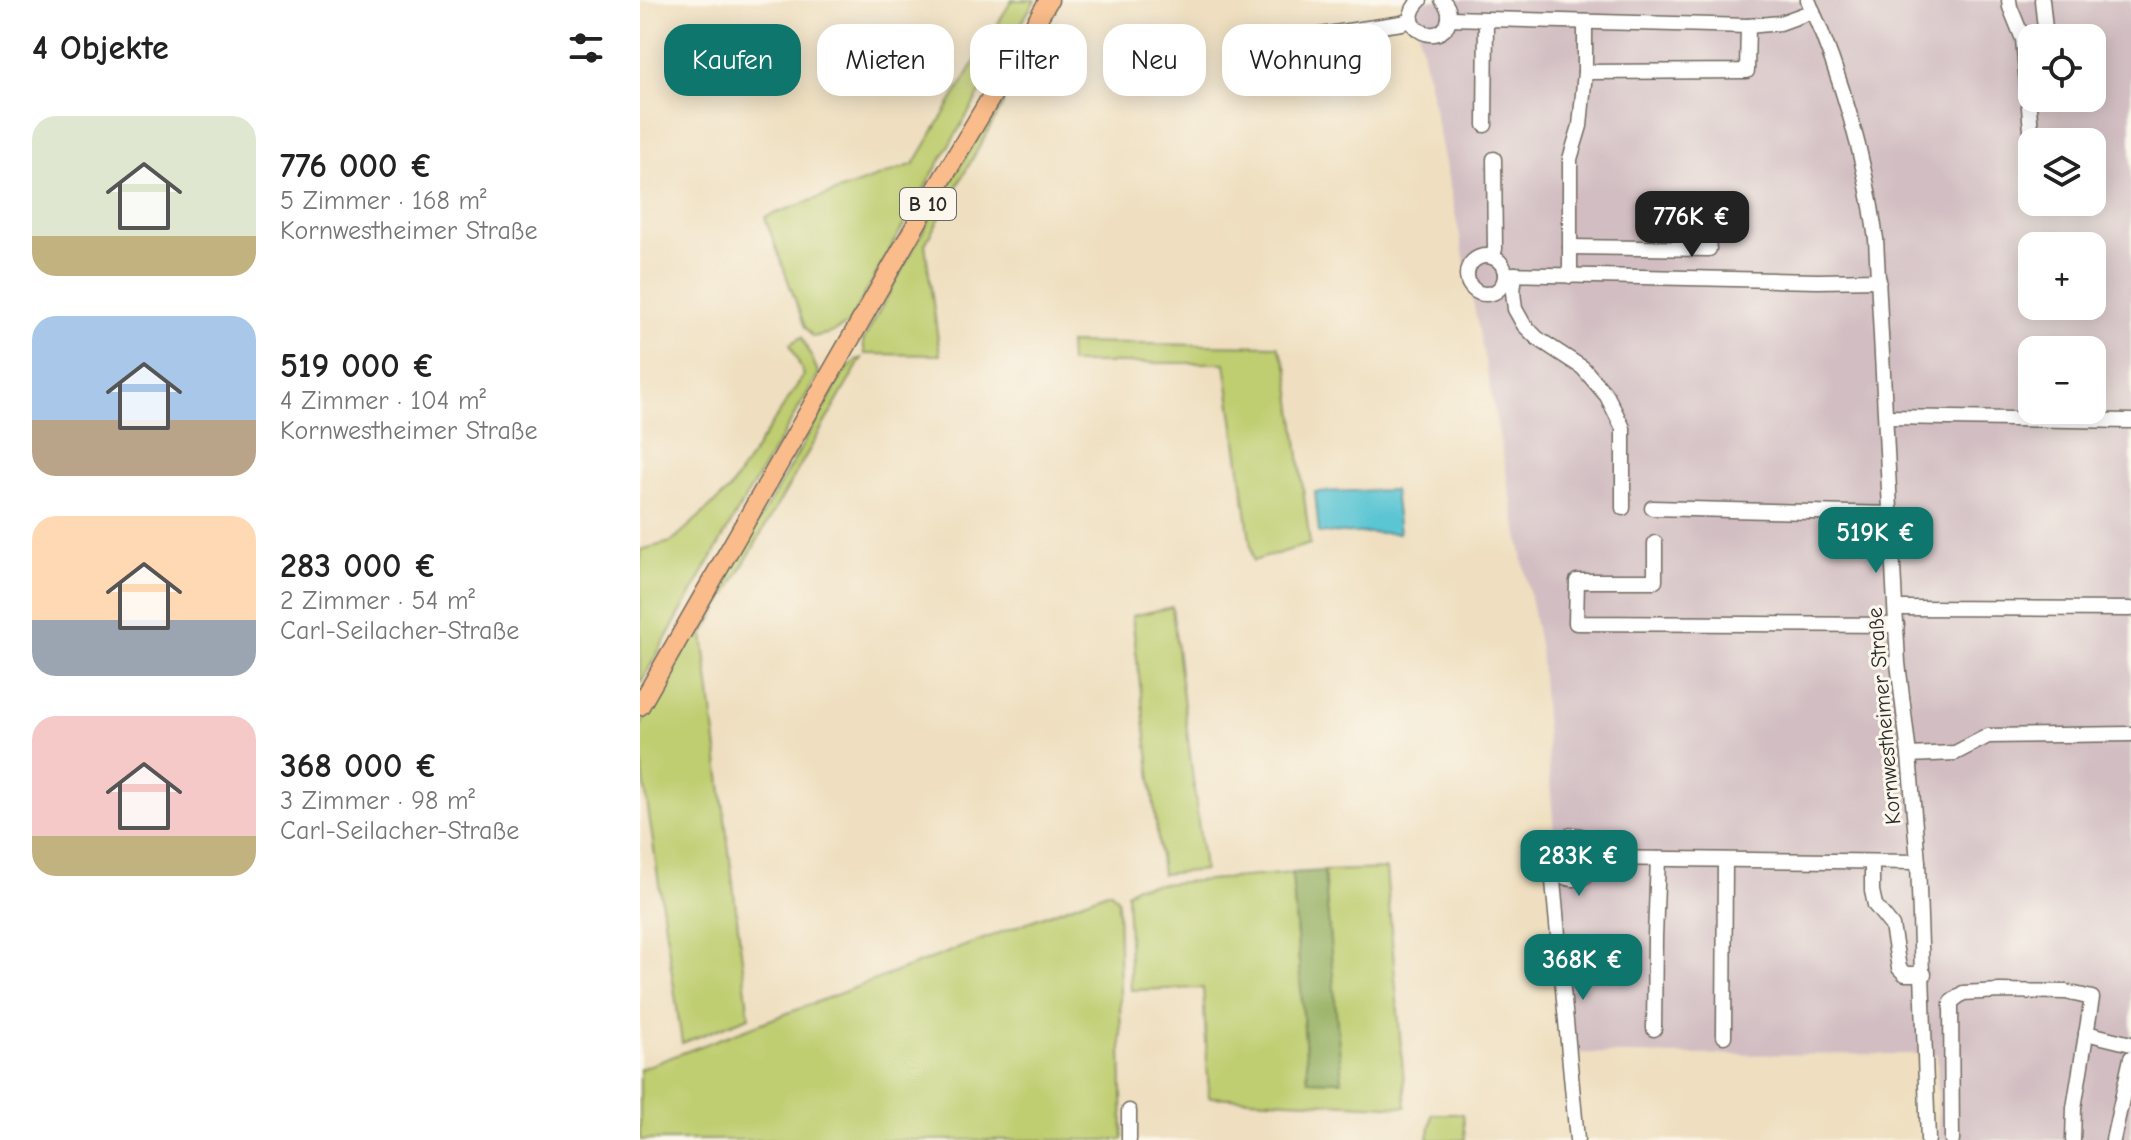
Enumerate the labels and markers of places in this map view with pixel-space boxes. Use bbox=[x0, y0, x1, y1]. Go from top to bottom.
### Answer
pin: 776K € bbox=[1627, 191, 1757, 259]
pin: 519K € bbox=[1811, 507, 1941, 575]
pin: 283K € bbox=[1514, 830, 1644, 898]
pin: 368K € bbox=[1518, 934, 1648, 1002]

